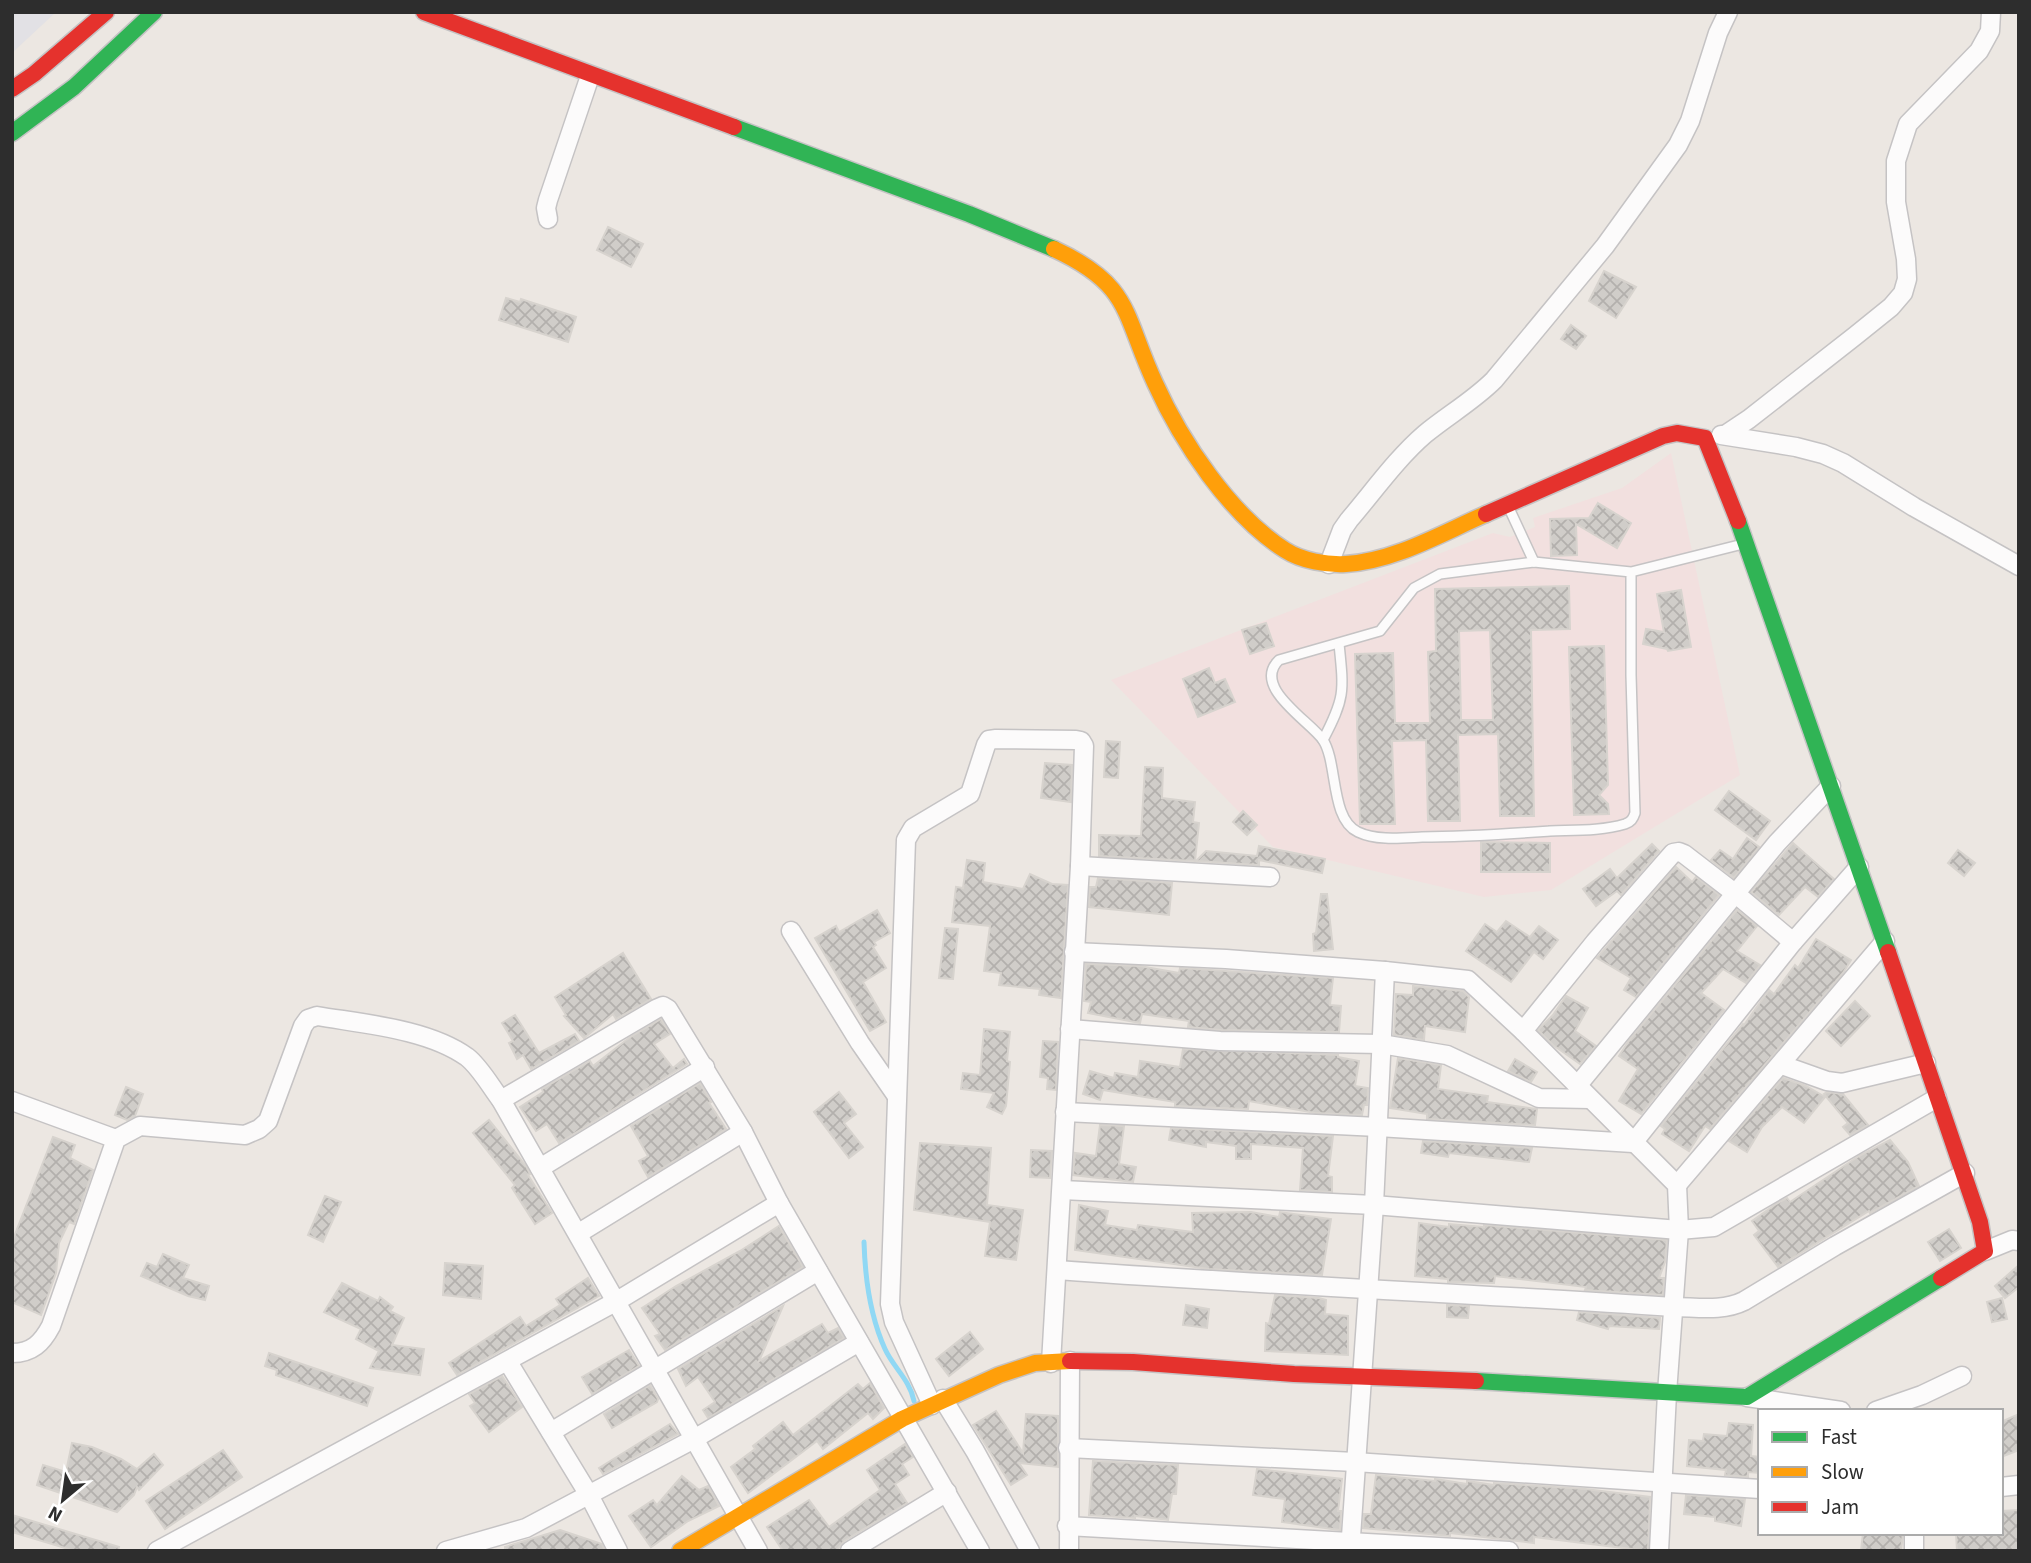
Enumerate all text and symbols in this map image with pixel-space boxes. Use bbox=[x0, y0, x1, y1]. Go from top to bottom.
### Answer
legend bbox=[1758, 1409, 2003, 1535]
text: Fast bbox=[1821, 1422, 1857, 1452]
text: Slow bbox=[1821, 1457, 1864, 1487]
north arrow bbox=[28, 1465, 98, 1535]
text: Jam bbox=[1821, 1492, 1859, 1522]
text: N bbox=[43, 1499, 68, 1528]

